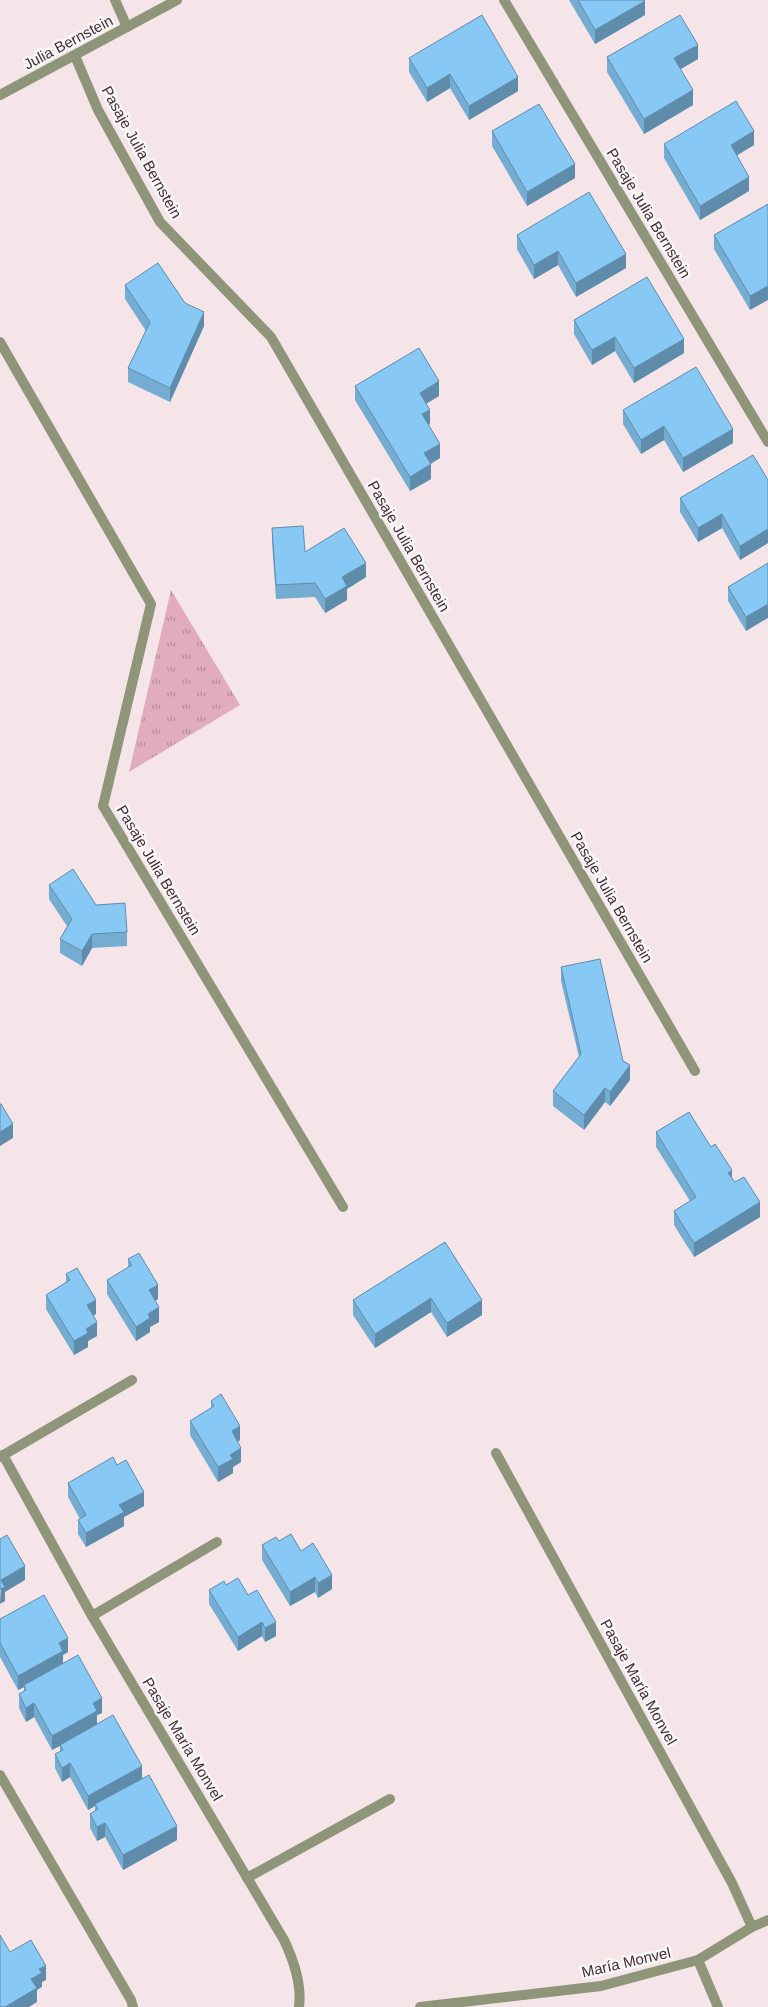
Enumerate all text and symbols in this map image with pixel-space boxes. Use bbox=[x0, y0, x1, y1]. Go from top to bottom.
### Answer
street label: Julia Bernstein bbox=[21, 11, 115, 73]
street label: Pasaje Julia Bernstein bbox=[99, 83, 185, 221]
street label: Pasaje Julia Bernstein bbox=[603, 145, 695, 281]
street label: Pasaje Julia Bernstein bbox=[365, 477, 453, 615]
street label: Pasaje Julia Bernstein bbox=[113, 802, 205, 938]
street label: Pasaje Julia Bernstein bbox=[568, 828, 656, 966]
street label: Pasaje María Monvel bbox=[597, 1616, 681, 1748]
street label: Pasaje María Monvel bbox=[139, 1674, 227, 1804]
street label: María Monvel bbox=[580, 1943, 672, 1981]

